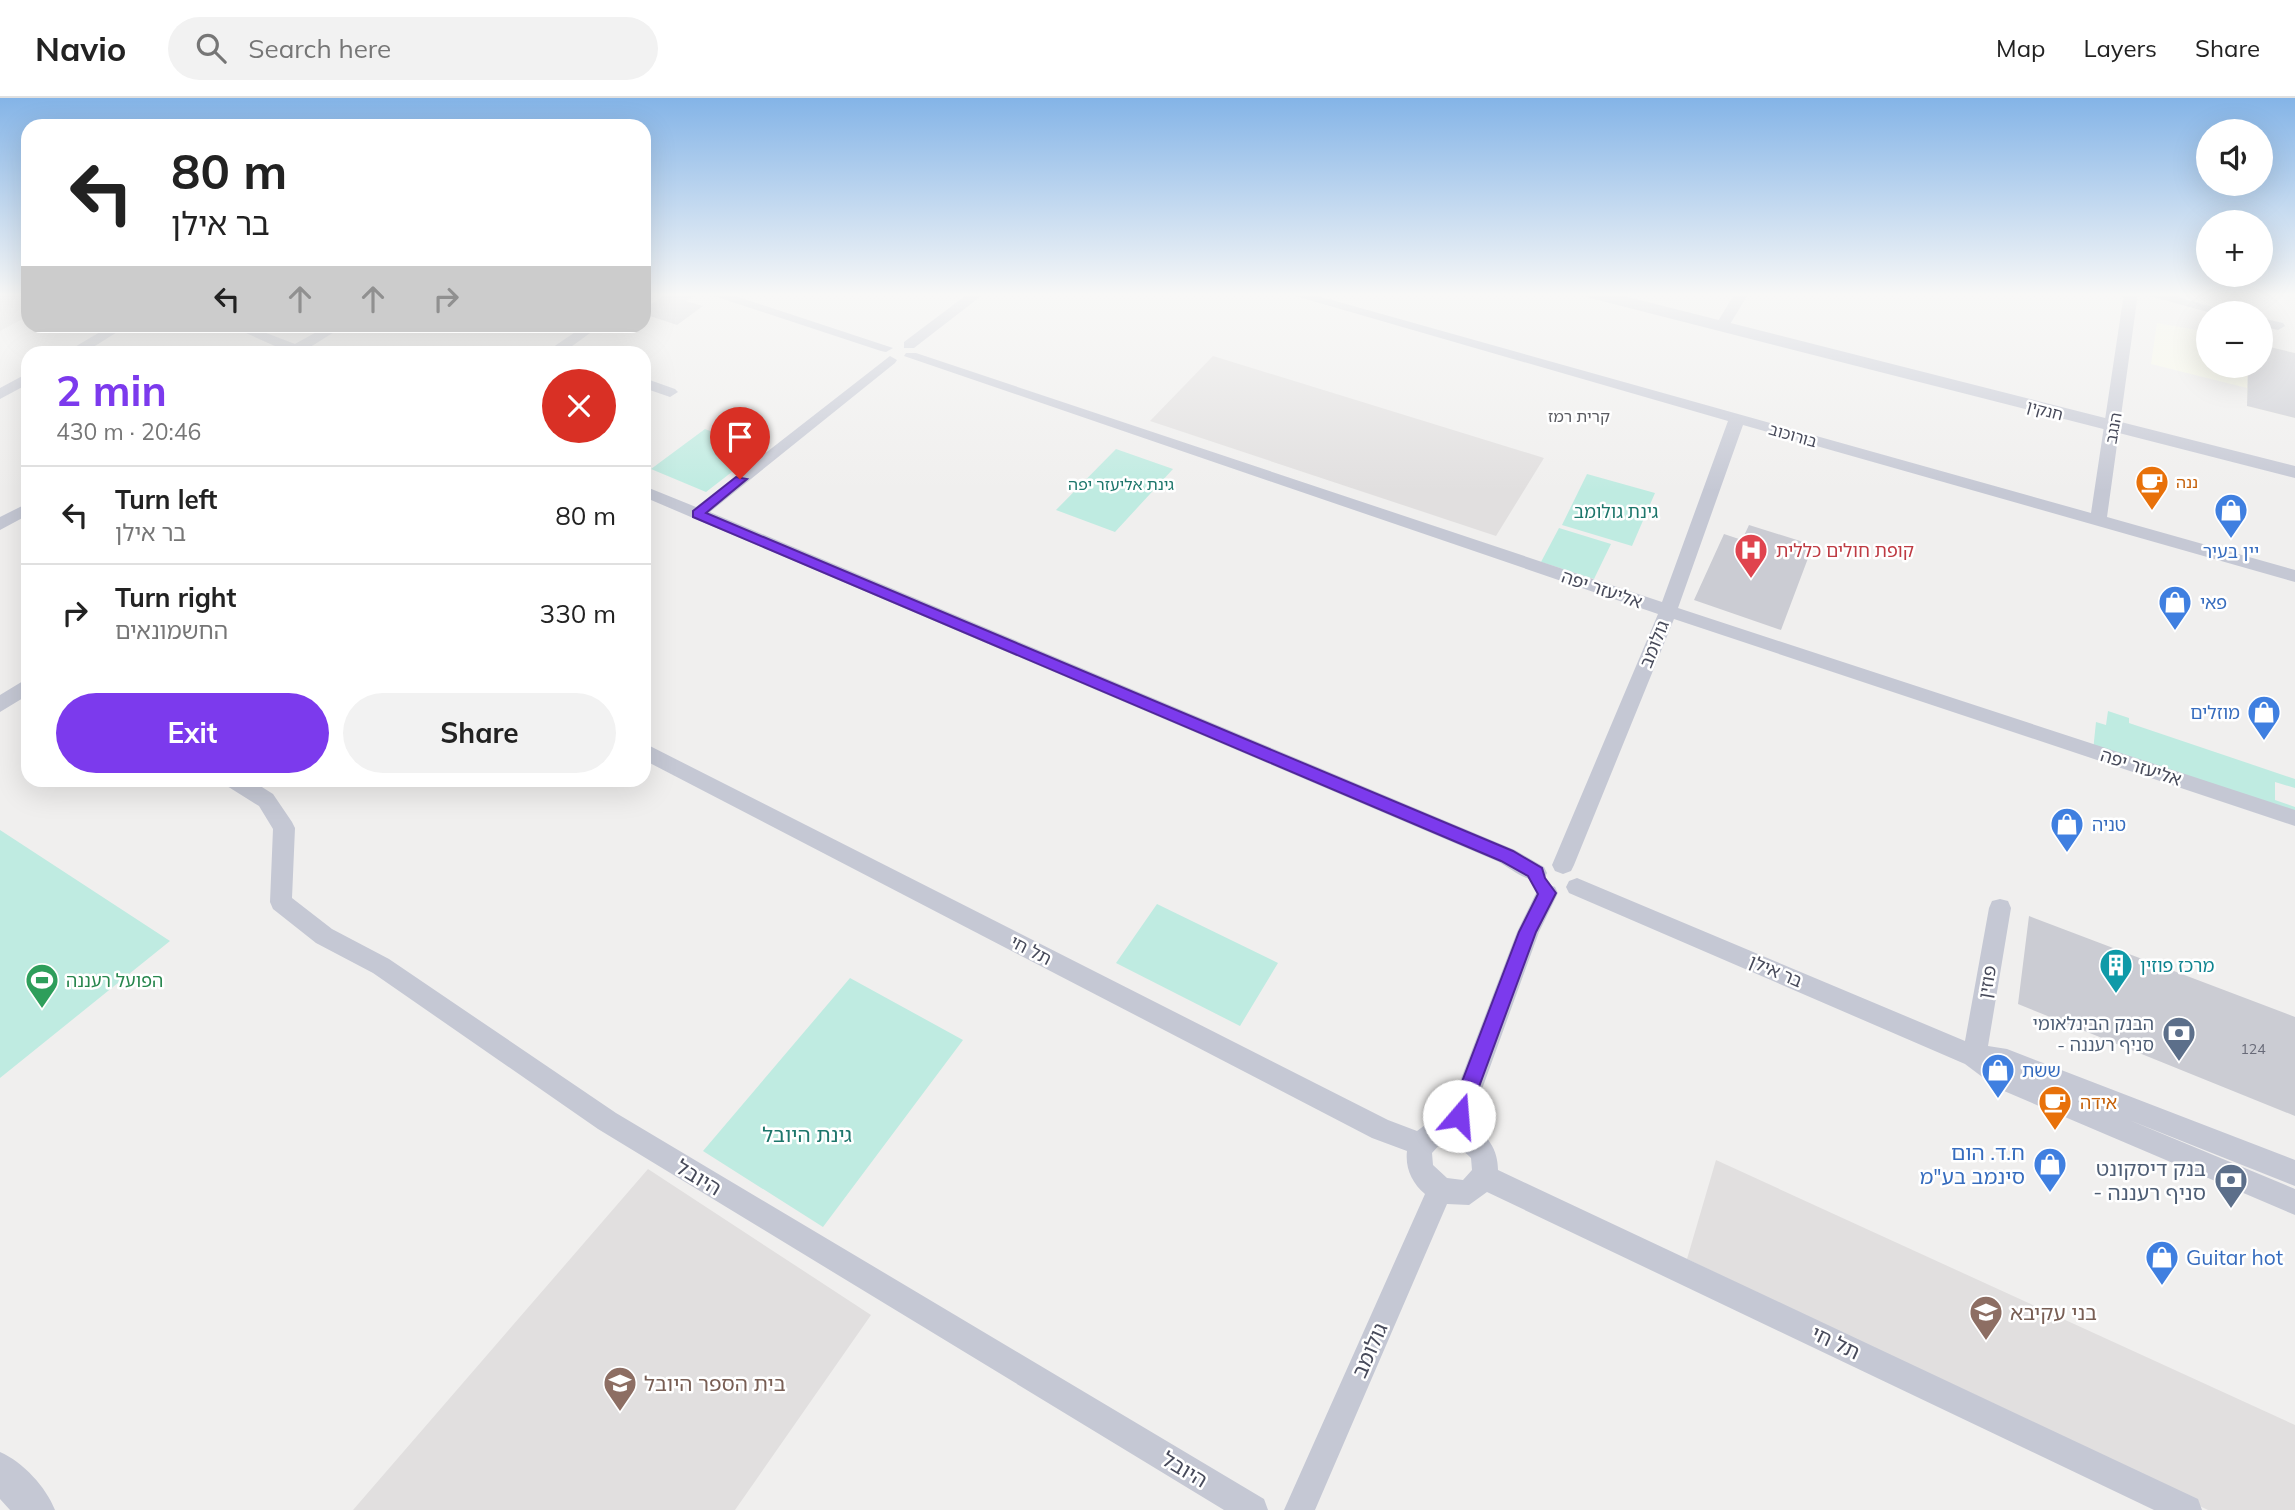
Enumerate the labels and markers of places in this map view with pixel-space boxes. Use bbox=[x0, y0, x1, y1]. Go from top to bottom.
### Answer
pin bbox=[710, 407, 770, 479]
cafe icon: ננה bbox=[2133, 463, 2171, 512]
place label: ננה bbox=[2176, 472, 2198, 492]
shop icon: יין בעיר bbox=[2212, 491, 2250, 540]
hospital icon: קופת חולים כללית bbox=[1732, 531, 1770, 580]
place label: קופת חולים כללית bbox=[1776, 539, 1914, 562]
place label: יין בעיר bbox=[2203, 540, 2259, 563]
shop icon: פאי bbox=[2156, 583, 2194, 632]
place label: פאי bbox=[2200, 591, 2227, 614]
shop icon: מוזלים bbox=[2245, 693, 2283, 742]
place label: מוזלים bbox=[2190, 701, 2240, 724]
shop icon: טניה bbox=[2048, 805, 2086, 854]
place label: טניה bbox=[2092, 813, 2126, 836]
building icon: מרכז פוזין bbox=[2097, 946, 2135, 995]
place label: מרכז פוזין bbox=[2140, 954, 2214, 977]
sports icon: הפועל רעננה bbox=[23, 961, 61, 1010]
place label: הפועל רעננה bbox=[66, 969, 163, 992]
place label: הבנק הבינלאומי - סניף רעננה bbox=[2033, 1012, 2154, 1056]
bank icon: הבנק הבינלאומי - סניף רעננה bbox=[2160, 1014, 2198, 1063]
shop icon: ששת bbox=[1979, 1051, 2017, 1100]
place label: ששת bbox=[2022, 1059, 2061, 1082]
cafe icon: אידה bbox=[2036, 1083, 2074, 1132]
place label: אידה bbox=[2080, 1091, 2117, 1114]
place label: ח.ד. הום סינמב בע"מ bbox=[1919, 1139, 2025, 1189]
shop icon: ח.ד. הום סינמב בע"מ bbox=[2031, 1145, 2069, 1194]
place label: בנק דיסקונט - סניף רעננה bbox=[2093, 1155, 2206, 1205]
bank icon: בנק דיסקונט - סניף רעננה bbox=[2212, 1161, 2250, 1210]
shop icon: Guitar hot bbox=[2143, 1238, 2181, 1287]
place label: Guitar hot bbox=[2186, 1244, 2283, 1270]
school or university icon: בני עקיבא bbox=[1967, 1293, 2005, 1342]
place label: בני עקיבא bbox=[2010, 1299, 2097, 1325]
school or university icon: בית הספר היובל bbox=[601, 1364, 639, 1413]
place label: בית הספר היובל bbox=[644, 1370, 786, 1396]

